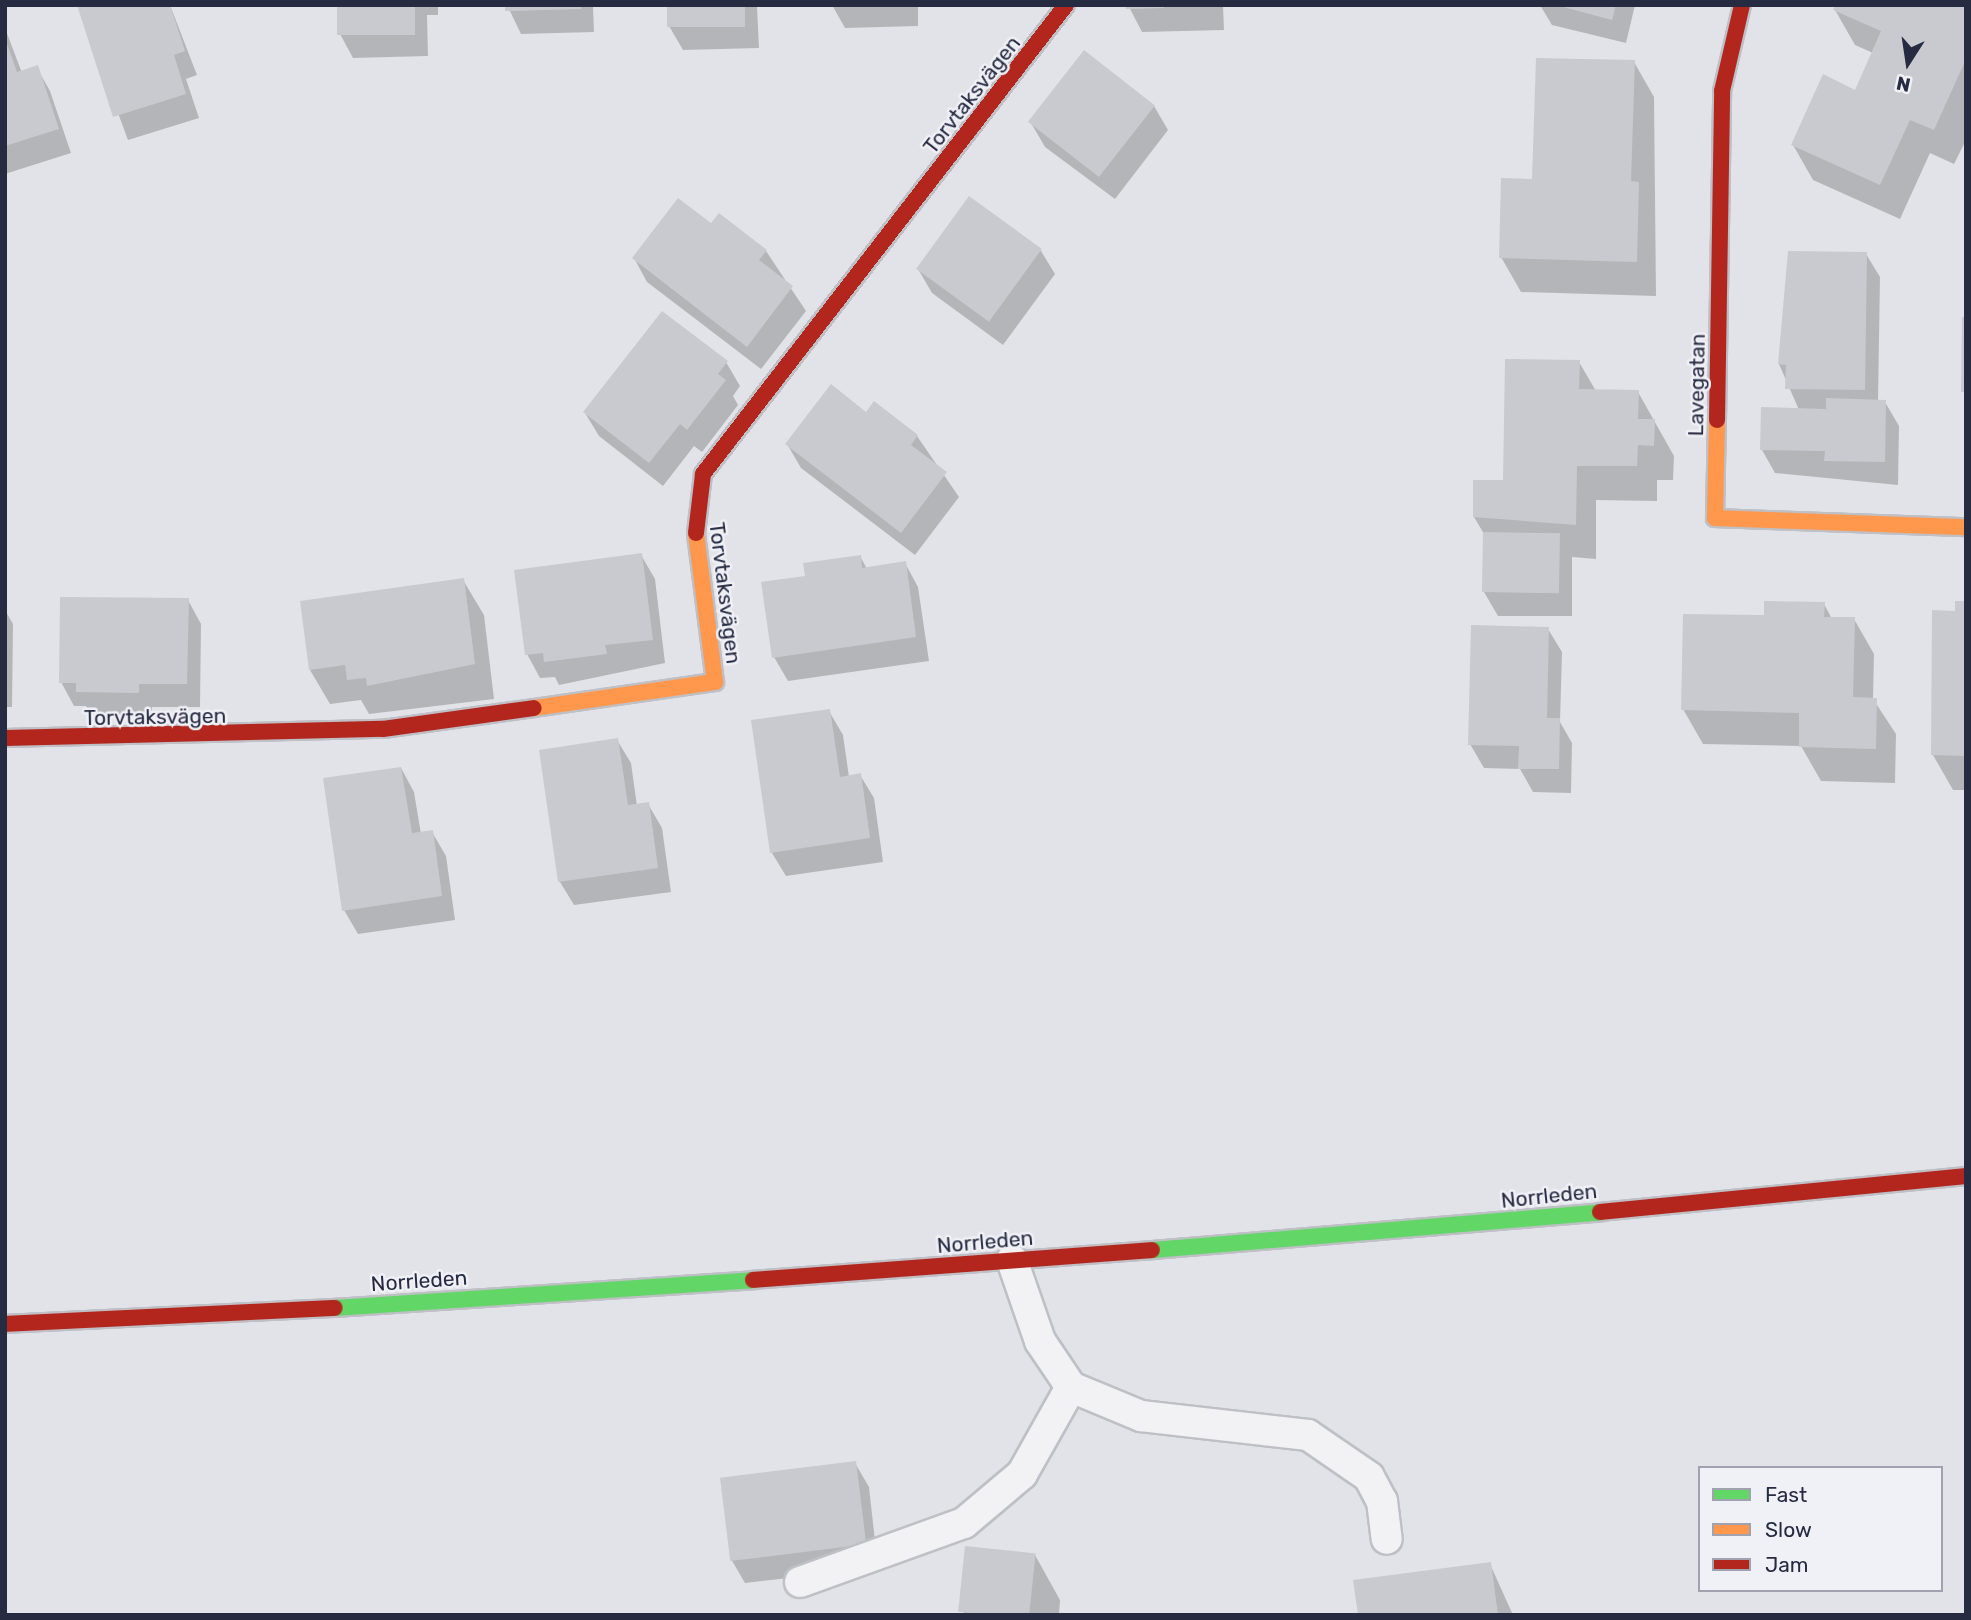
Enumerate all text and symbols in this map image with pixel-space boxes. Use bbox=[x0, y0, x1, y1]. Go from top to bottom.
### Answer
north arrow bbox=[1873, 28, 1943, 98]
street label: Torvtaksvägen bbox=[918, 31, 1026, 159]
text: N bbox=[1894, 71, 1913, 97]
street label: Lavegatan bbox=[1684, 333, 1710, 437]
street label: Torvtaksvägen bbox=[704, 521, 746, 665]
street label: Torvtaksvägen bbox=[84, 703, 226, 731]
street label: Norrleden bbox=[1500, 1178, 1598, 1214]
street label: Norrleden bbox=[936, 1225, 1034, 1259]
street label: Norrleden bbox=[370, 1265, 468, 1297]
legend bbox=[1698, 1466, 1943, 1592]
text: Fast bbox=[1765, 1482, 1807, 1507]
text: Slow bbox=[1765, 1517, 1812, 1542]
text: Jam bbox=[1765, 1552, 1809, 1577]

